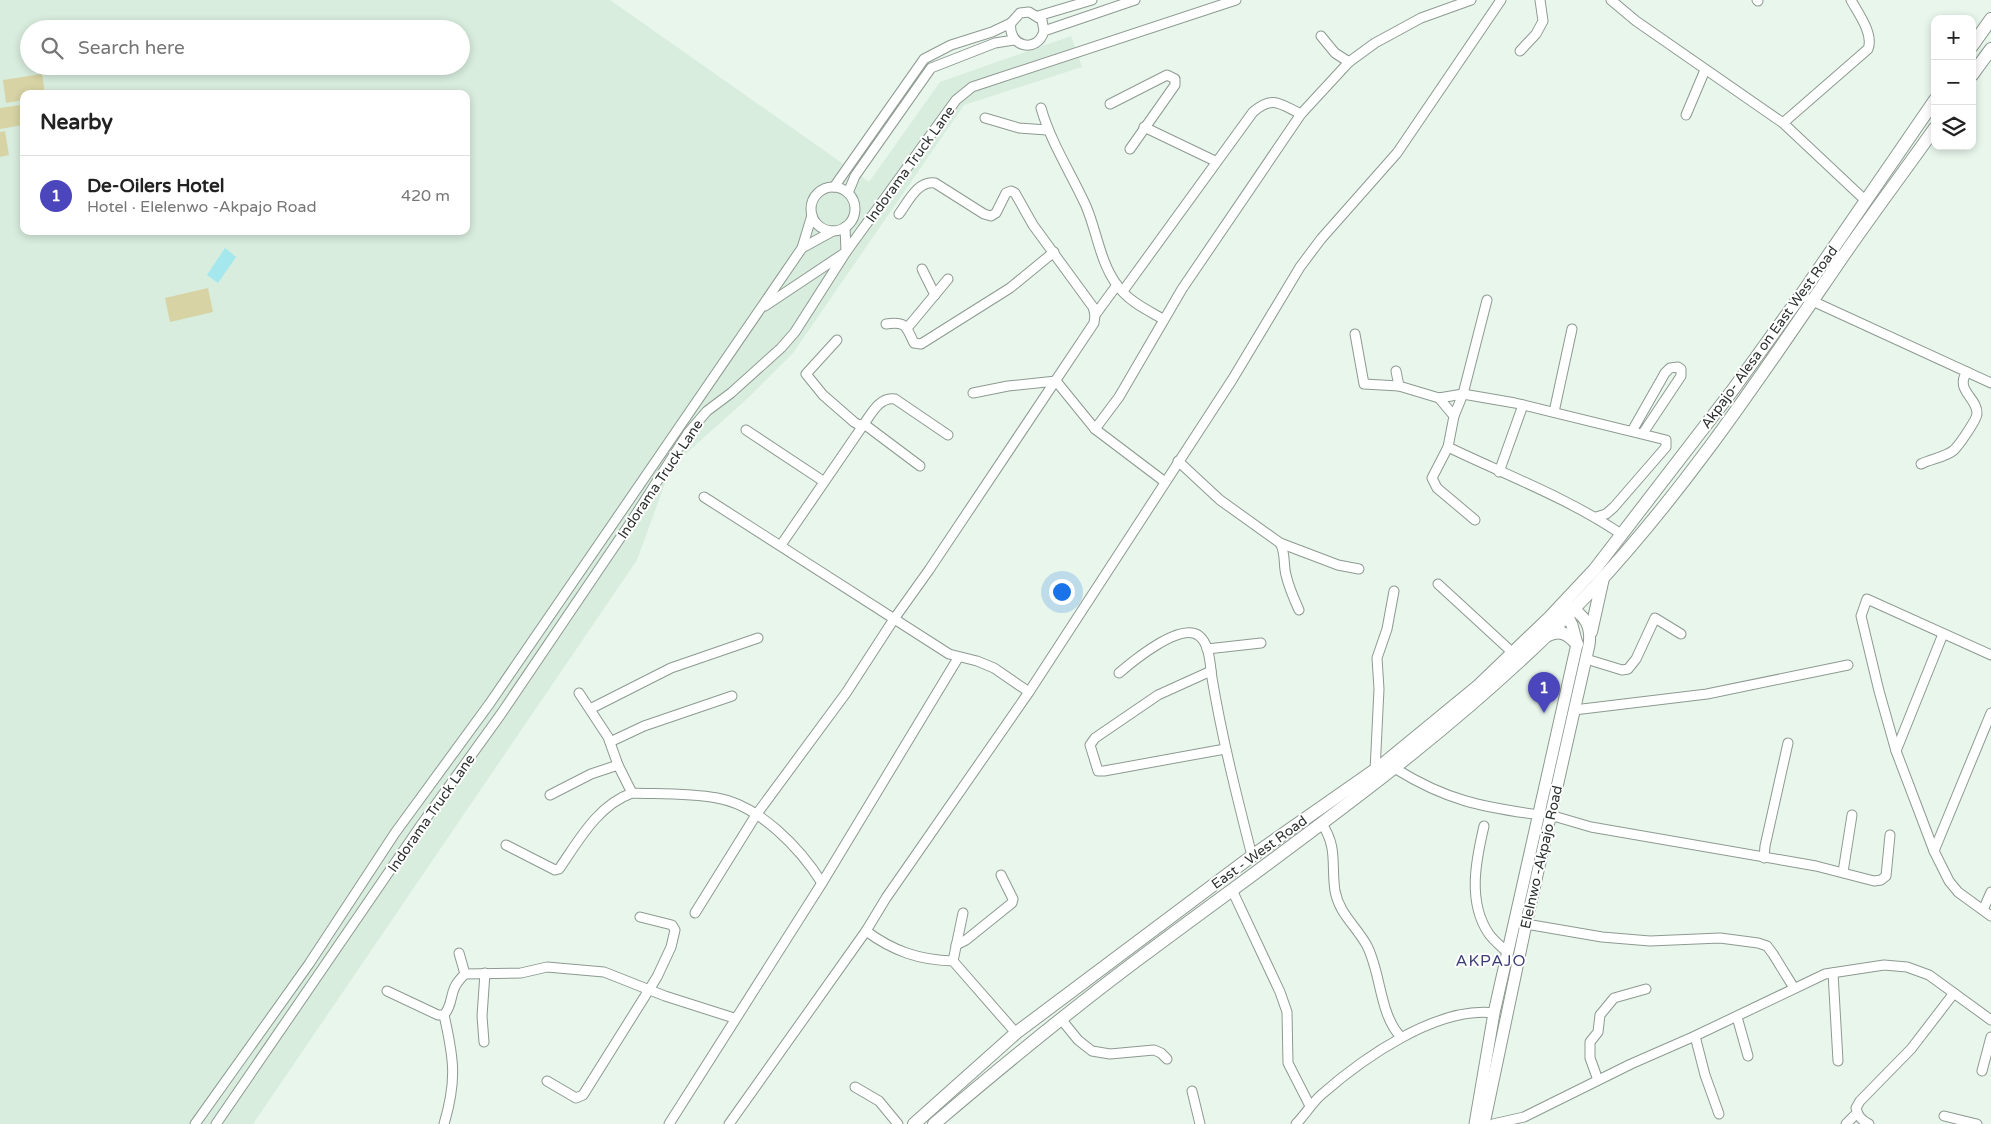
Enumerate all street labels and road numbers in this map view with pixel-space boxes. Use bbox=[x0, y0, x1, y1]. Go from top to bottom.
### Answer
street label: Indorama Truck Lane bbox=[862, 103, 958, 226]
street label: Akpajo- Alesa on East West Road bbox=[1697, 243, 1841, 432]
street label: Indorama Truck Lane bbox=[614, 416, 707, 542]
street label: Indorama Truck Lane bbox=[384, 751, 479, 876]
street label: Elelnwo -Akpajo Road bbox=[1517, 784, 1566, 930]
street label: East - West Road bbox=[1208, 812, 1310, 893]

